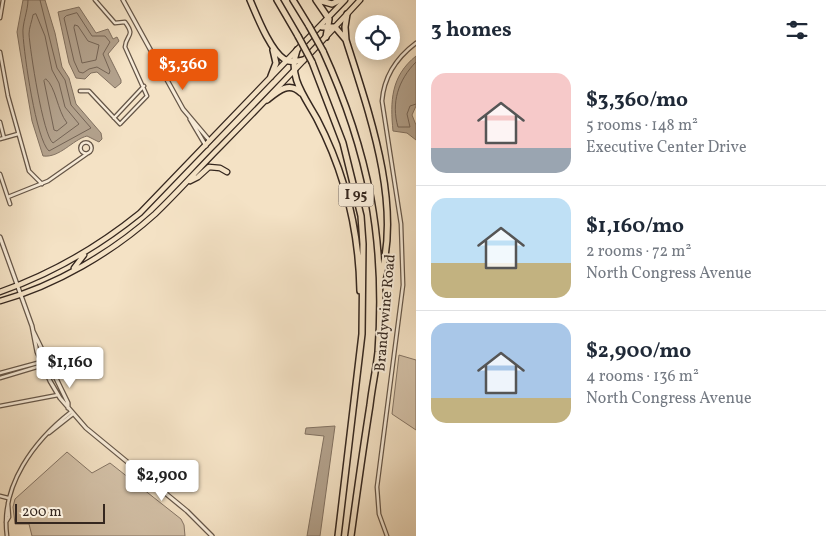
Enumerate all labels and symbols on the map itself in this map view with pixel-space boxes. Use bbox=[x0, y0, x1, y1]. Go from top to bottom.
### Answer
pin: $3,360 bbox=[142, 48, 224, 91]
road number: I 95 bbox=[338, 184, 374, 206]
street label: Brandywine Road bbox=[370, 253, 402, 373]
pin: $1,160 bbox=[29, 346, 111, 389]
pin: $2,900 bbox=[121, 460, 203, 502]
scale bar bbox=[15, 501, 105, 524]

